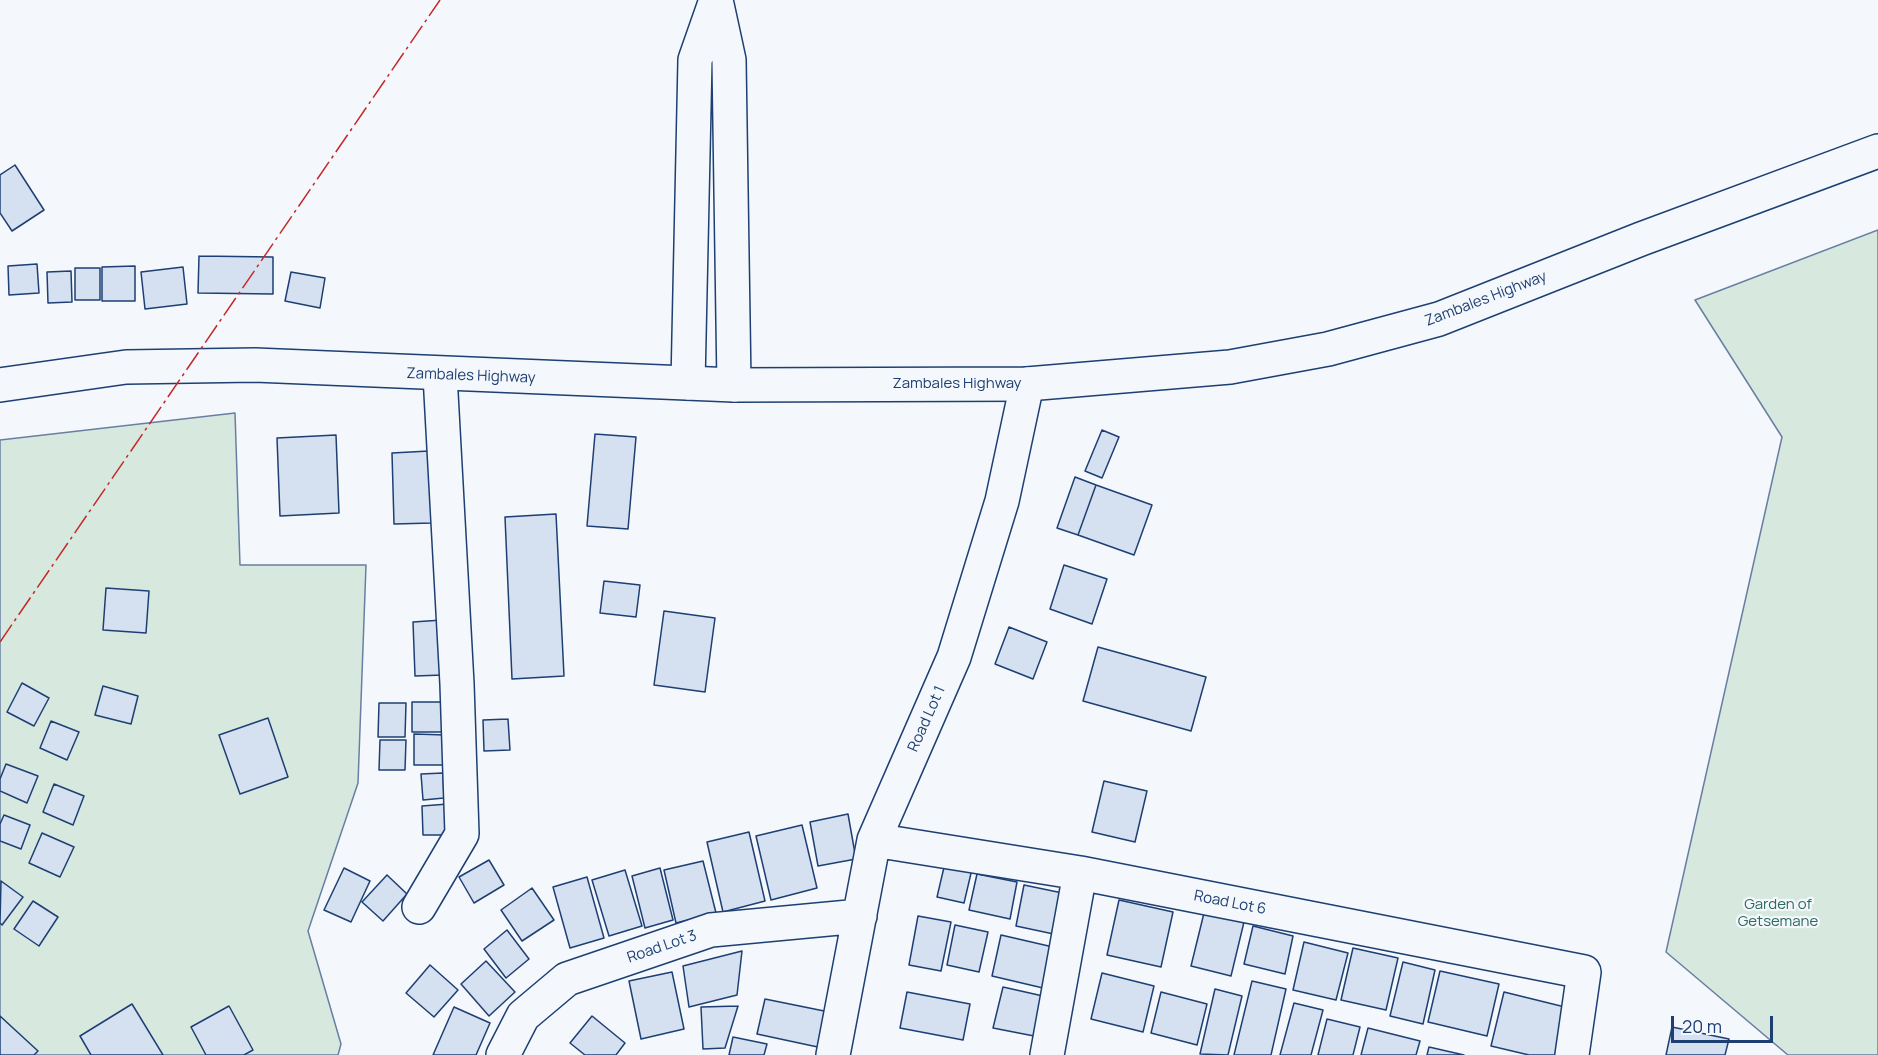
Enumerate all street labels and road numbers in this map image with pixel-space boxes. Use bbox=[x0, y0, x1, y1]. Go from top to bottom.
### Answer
street label: Zambales Highway bbox=[1423, 267, 1549, 331]
street label: Zambales Highway bbox=[406, 365, 536, 387]
street label: Zambales Highway bbox=[892, 375, 1022, 393]
street label: Road Lot 1 bbox=[905, 683, 949, 755]
street label: Road Lot 6 bbox=[1192, 887, 1268, 919]
street label: Road Lot 3 bbox=[625, 927, 699, 967]

